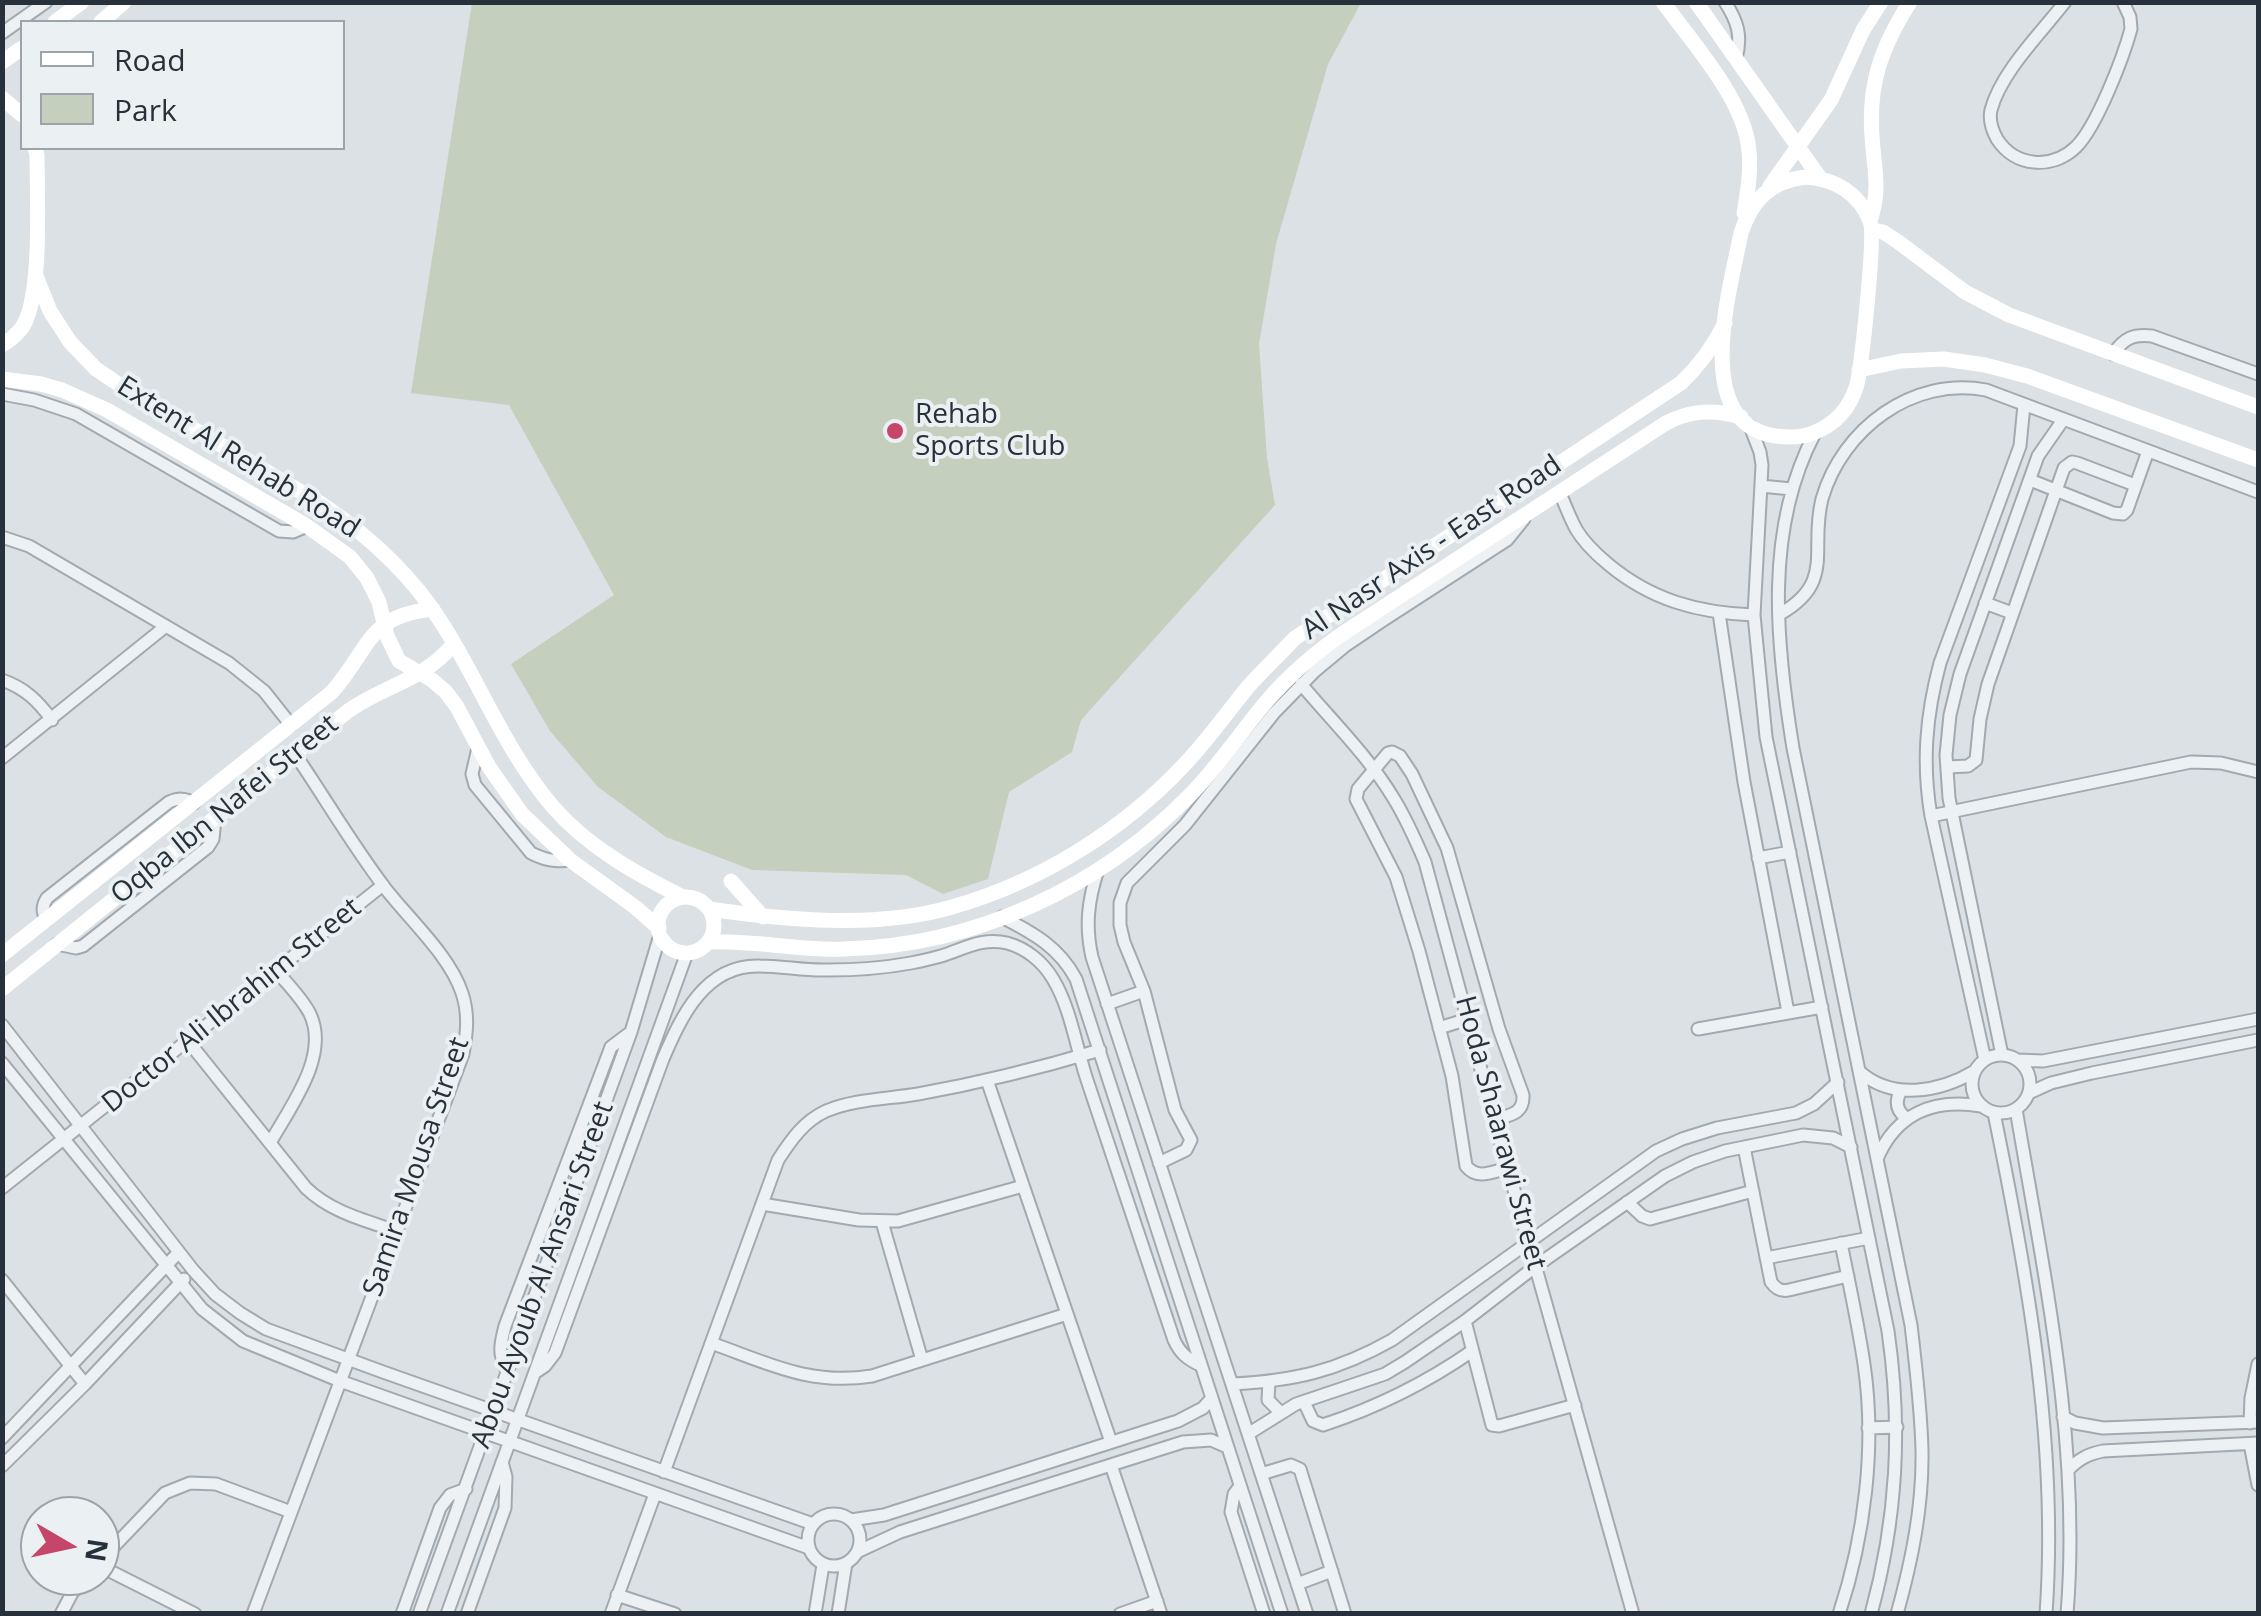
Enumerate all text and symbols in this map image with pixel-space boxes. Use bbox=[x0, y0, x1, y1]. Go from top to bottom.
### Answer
legend bbox=[20, 20, 345, 150]
text: Road bbox=[114, 39, 186, 80]
text: Park bbox=[114, 89, 177, 130]
street label: Extent Al Rehab Road bbox=[111, 370, 365, 546]
place label: Rehab Sports Club bbox=[915, 398, 1065, 464]
marker: Rehab Sports Club bbox=[884, 420, 906, 442]
street label: Al Nasr Axis - East Road bbox=[1296, 449, 1568, 647]
street label: Oqba Ibn Nafei Street bbox=[105, 708, 345, 912]
street label: Doctor Ali Ibrahim Street bbox=[96, 891, 368, 1121]
street label: Hoda Shaarawi Street bbox=[1447, 992, 1553, 1274]
street label: Samira Mousa Street bbox=[357, 1033, 477, 1301]
street label: Abou Ayoub Al Ansari Street bbox=[465, 1097, 621, 1453]
north arrow bbox=[20, 1496, 120, 1596]
text: N bbox=[77, 1536, 118, 1565]

